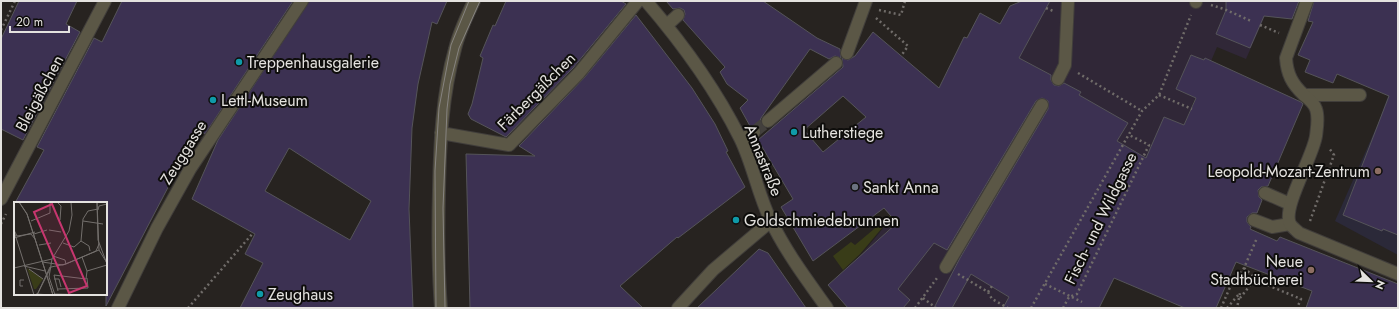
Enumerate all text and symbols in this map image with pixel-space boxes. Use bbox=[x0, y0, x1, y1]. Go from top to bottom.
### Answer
scale bar bbox=[10, 8, 69, 34]
text: 20 m bbox=[16, 13, 43, 31]
street label: Färbergäßchen bbox=[492, 47, 581, 136]
street label: Bleigäßchen bbox=[10, 51, 69, 136]
place label: Treppenhausgalerie bbox=[247, 51, 379, 74]
marker: Treppenhausgalerie bbox=[234, 57, 244, 67]
place label: Lettl-Museum bbox=[221, 89, 308, 112]
marker: Lettl-Museum bbox=[208, 95, 218, 105]
street label: Zeuggasse bbox=[155, 116, 212, 189]
street label: Annastraße bbox=[739, 121, 788, 200]
place label: Lutherstiege bbox=[802, 121, 883, 144]
marker: Lutherstiege bbox=[789, 127, 799, 137]
street label: Fisch- und Wildgasse bbox=[1058, 148, 1142, 288]
place label: Leopold-Mozart-Zentrum bbox=[1208, 160, 1370, 183]
marker: Leopold-Mozart-Zentrum bbox=[1373, 166, 1383, 176]
place label: Sankt Anna bbox=[863, 176, 939, 199]
marker: Sankt Anna bbox=[850, 182, 860, 192]
inset map bbox=[14, 202, 107, 295]
place label: Goldschmiedebrunnen bbox=[744, 209, 899, 232]
marker: Goldschmiedebrunnen bbox=[731, 215, 741, 225]
place label: Neue Stadtbücherei bbox=[1210, 250, 1303, 291]
north arrow bbox=[1351, 261, 1391, 301]
marker: Neue Stadtbücherei bbox=[1306, 265, 1316, 275]
text: N bbox=[1371, 278, 1389, 292]
place label: Zeughaus bbox=[268, 283, 333, 306]
marker: Zeughaus bbox=[255, 289, 265, 299]

